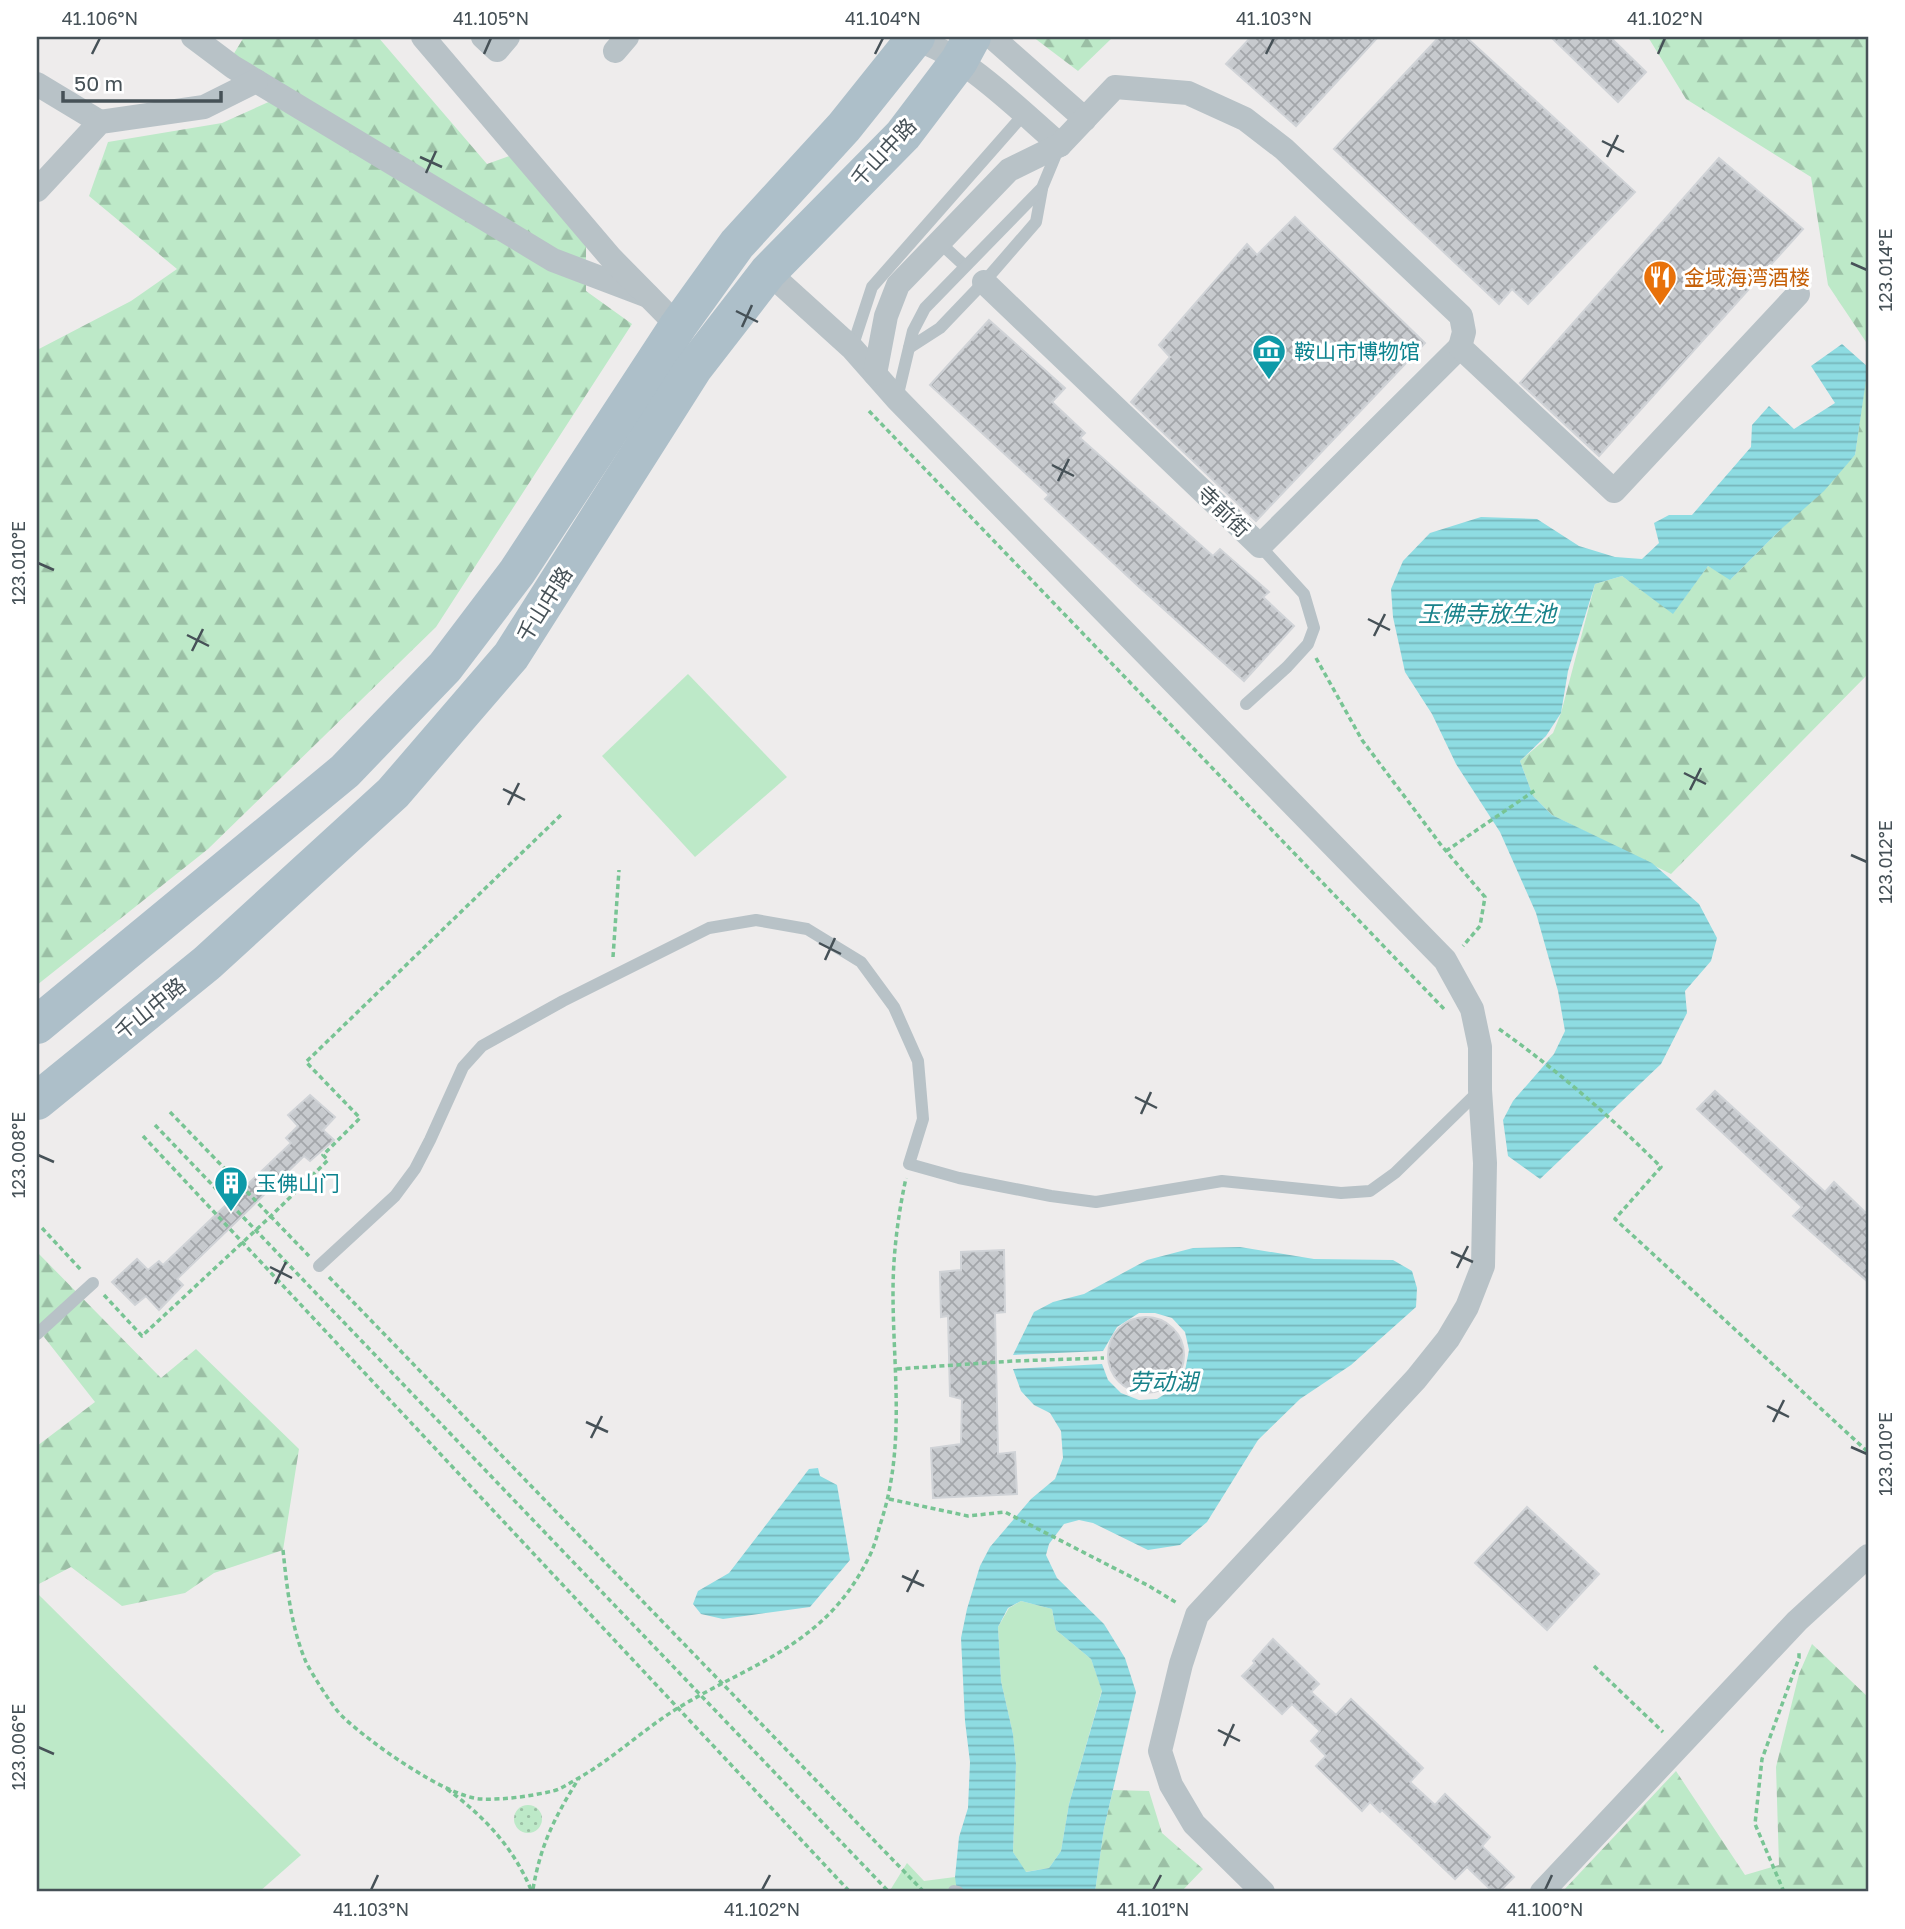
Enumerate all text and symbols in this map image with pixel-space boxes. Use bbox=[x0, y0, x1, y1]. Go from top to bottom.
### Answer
text: 41.106°N bbox=[62, 7, 138, 29]
text: 41.105°N bbox=[453, 7, 529, 29]
text: 41.104°N bbox=[845, 7, 921, 29]
text: 41.103°N bbox=[1236, 7, 1312, 29]
text: 41.102°N bbox=[1627, 7, 1703, 29]
scale bar bbox=[63, 60, 220, 104]
text: 50 m bbox=[74, 70, 123, 96]
street label: 千山中路 bbox=[845, 112, 921, 192]
text: 123.014°E bbox=[1874, 228, 1896, 312]
restaurant icon: 金域海湾酒楼 bbox=[1641, 258, 1679, 307]
place label: 金域海湾酒楼 bbox=[1684, 264, 1810, 290]
museum icon: 鞍山市博物馆 bbox=[1250, 332, 1288, 381]
place label: 鞍山市博物馆 bbox=[1294, 338, 1420, 364]
street label: 寺前街 bbox=[1192, 480, 1256, 542]
text: 123.010°E bbox=[7, 521, 29, 605]
street label: 千山中路 bbox=[511, 561, 577, 647]
water label: 玉佛寺放生池 bbox=[1418, 599, 1558, 627]
text: 123.012°E bbox=[1874, 820, 1896, 904]
street label: 千山中路 bbox=[109, 971, 191, 1045]
text: 123.008°E bbox=[7, 1112, 29, 1198]
building icon: 玉佛山门 bbox=[212, 1164, 250, 1213]
place label: 玉佛山门 bbox=[256, 1170, 340, 1196]
water label: 劳动湖 bbox=[1129, 1367, 1201, 1395]
text: 123.010°E bbox=[1874, 1412, 1896, 1496]
text: 123.006°E bbox=[7, 1704, 29, 1790]
text: 41.103°N bbox=[333, 1898, 409, 1920]
text: 41.102°N bbox=[724, 1898, 800, 1920]
text: 41.101°N bbox=[1117, 1898, 1190, 1920]
text: 41.100°N bbox=[1507, 1898, 1583, 1920]

